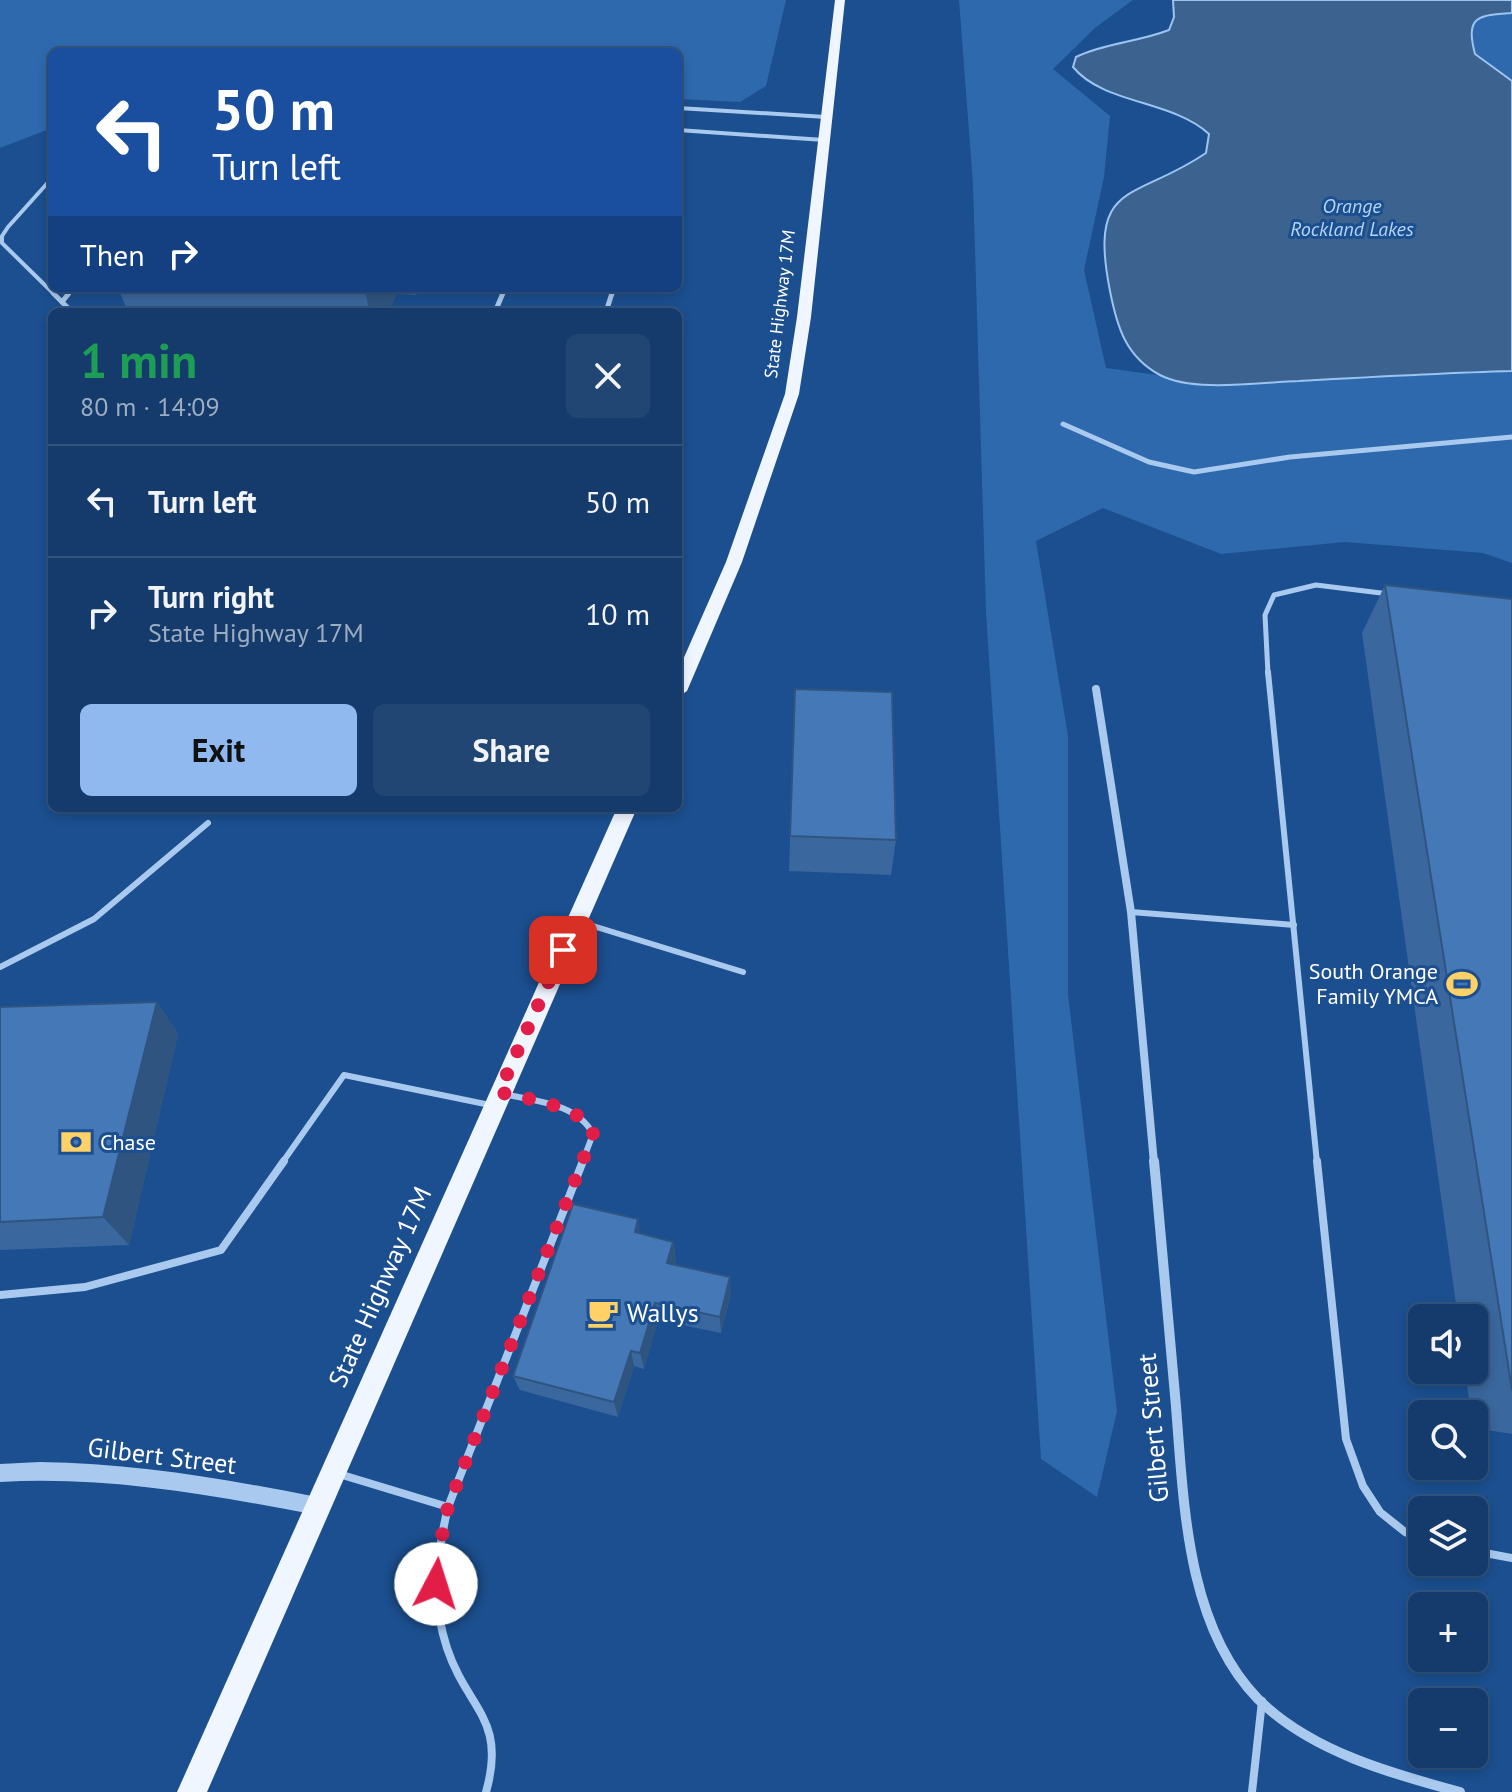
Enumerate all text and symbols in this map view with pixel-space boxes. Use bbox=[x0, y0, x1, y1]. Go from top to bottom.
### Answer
text: 50 m bbox=[212, 73, 335, 145]
icon: left bbox=[80, 80, 184, 184]
text: Turn left bbox=[212, 143, 341, 190]
water label: Orange Rockland Lakes bbox=[1290, 193, 1414, 242]
street label: State Highway 17M bbox=[759, 228, 800, 380]
icon: right bbox=[161, 232, 205, 276]
text: Then bbox=[80, 235, 145, 274]
text: 1 min bbox=[80, 329, 197, 391]
button: close bbox=[566, 334, 650, 418]
text: 80 m · 14:09 bbox=[80, 390, 220, 423]
icon: left bbox=[80, 479, 124, 523]
text: Turn left bbox=[148, 482, 256, 521]
text: 50 m bbox=[585, 482, 650, 521]
text: Turn right bbox=[148, 577, 274, 616]
icon: right bbox=[80, 591, 124, 635]
text: 10 m bbox=[585, 594, 650, 633]
text: State Highway 17M bbox=[148, 616, 364, 649]
button: Exit bbox=[80, 704, 357, 796]
button: Share bbox=[373, 704, 650, 796]
pin bbox=[529, 916, 597, 984]
icon: arrive bbox=[541, 928, 585, 972]
place label: South Orange Family YMCA bbox=[1309, 957, 1438, 1010]
sports icon: South Orange Family YMCA bbox=[1445, 967, 1479, 1001]
bank icon: Chase bbox=[59, 1125, 93, 1159]
place label: Chase bbox=[100, 1128, 156, 1156]
street label: State Highway 17M bbox=[321, 1181, 439, 1392]
cafe icon: Wallys bbox=[586, 1296, 620, 1330]
place label: Wallys bbox=[627, 1296, 699, 1329]
map controls bbox=[1408, 1304, 1488, 1768]
button: sound bbox=[1408, 1304, 1488, 1384]
street label: Gilbert Street bbox=[1130, 1352, 1175, 1504]
button: search bbox=[1408, 1400, 1488, 1480]
street label: Gilbert Street bbox=[86, 1430, 238, 1481]
button: layers bbox=[1408, 1496, 1488, 1576]
position arrow bbox=[394, 1542, 478, 1626]
button: + bbox=[1408, 1592, 1488, 1672]
button: − bbox=[1408, 1688, 1488, 1768]

